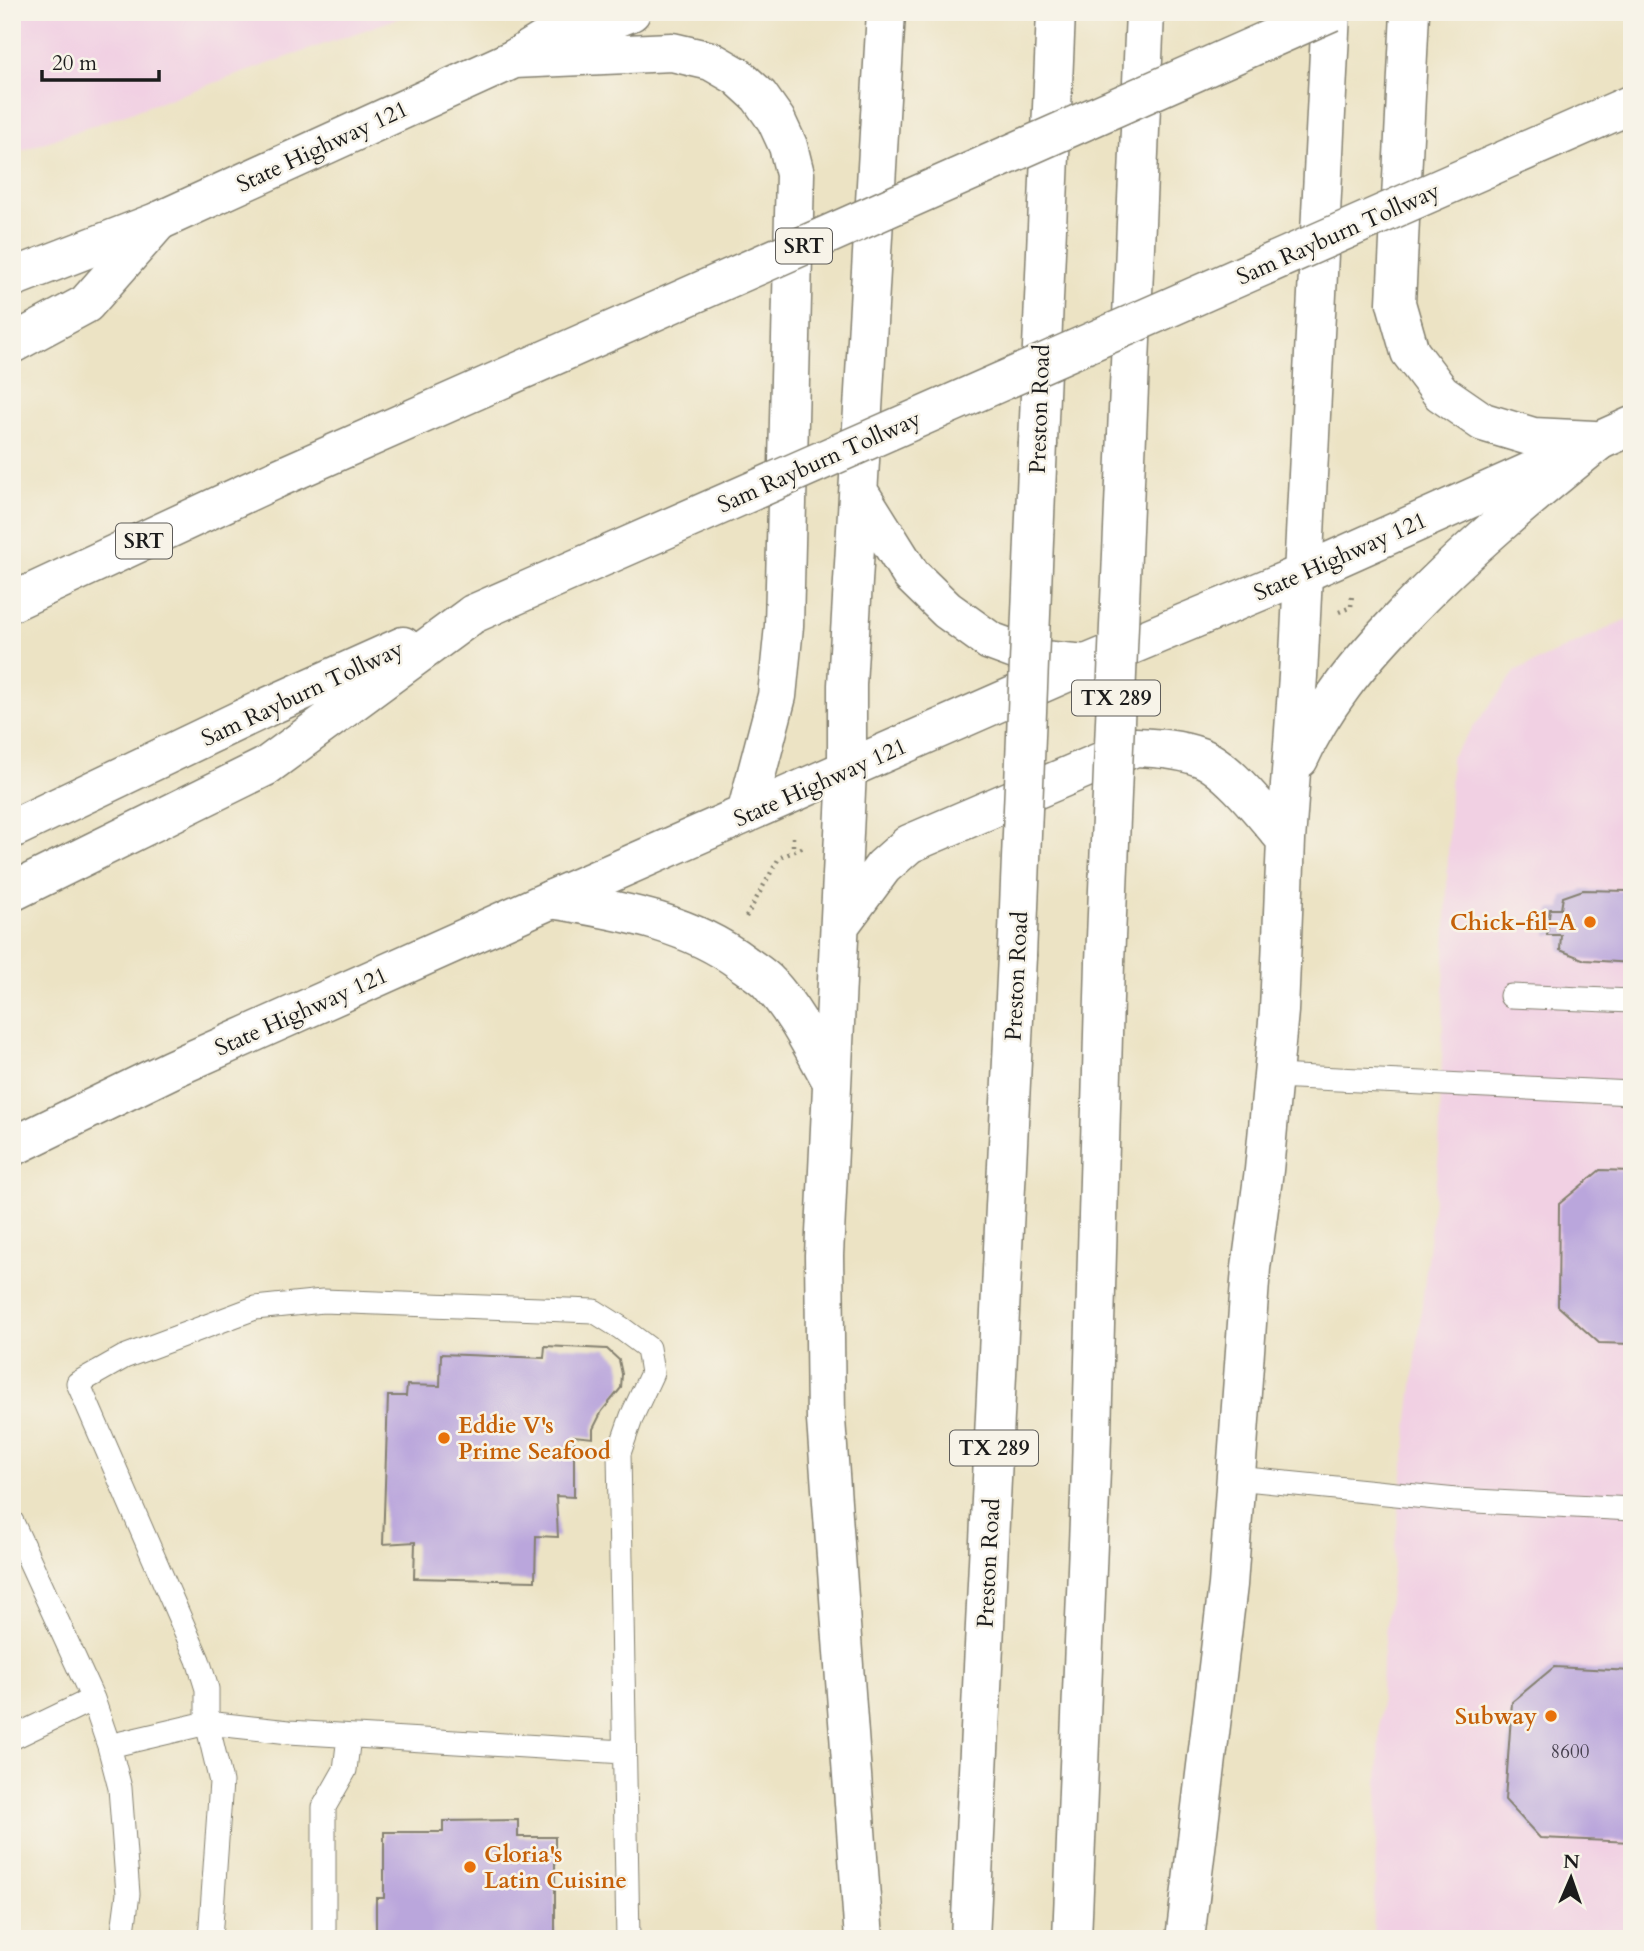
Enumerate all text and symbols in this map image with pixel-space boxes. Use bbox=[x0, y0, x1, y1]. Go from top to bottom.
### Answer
scale bar bbox=[42, 38, 159, 82]
text: 20 m bbox=[52, 49, 97, 78]
street label: State Highway 121 bbox=[231, 93, 413, 200]
street label: Sam Rayburn Tollway bbox=[1232, 175, 1445, 292]
road number: SRT bbox=[776, 229, 832, 264]
street label: Preston Road bbox=[1022, 343, 1057, 474]
street label: Sam Rayburn Tollway bbox=[713, 403, 926, 520]
street label: State Highway 121 bbox=[1249, 504, 1431, 608]
road number: SRT bbox=[116, 524, 172, 558]
street label: Sam Rayburn Tollway bbox=[196, 633, 408, 754]
road number: TX 289 bbox=[1072, 680, 1160, 716]
street label: State Highway 121 bbox=[729, 730, 911, 834]
place label: Chick-fil-A bbox=[1450, 907, 1577, 938]
street label: Preston Road bbox=[998, 910, 1035, 1042]
marker: Chick-fil-A bbox=[1582, 914, 1598, 930]
street label: State Highway 121 bbox=[210, 959, 392, 1063]
place label: Eddie V's Prime Seafood bbox=[458, 1410, 611, 1467]
marker: Eddie V's Prime Seafood bbox=[436, 1430, 452, 1446]
road number: TX 289 bbox=[950, 1430, 1038, 1466]
street label: Preston Road bbox=[970, 1497, 1007, 1629]
place label: Subway bbox=[1455, 1701, 1537, 1732]
marker: Subway bbox=[1543, 1708, 1559, 1724]
house number: 8600 bbox=[1551, 1739, 1590, 1765]
place label: Gloria's Latin Cuisine bbox=[484, 1839, 627, 1896]
north arrow bbox=[1536, 1842, 1606, 1912]
text: N bbox=[1563, 1849, 1581, 1875]
marker: Gloria's Latin Cuisine bbox=[462, 1859, 478, 1875]

